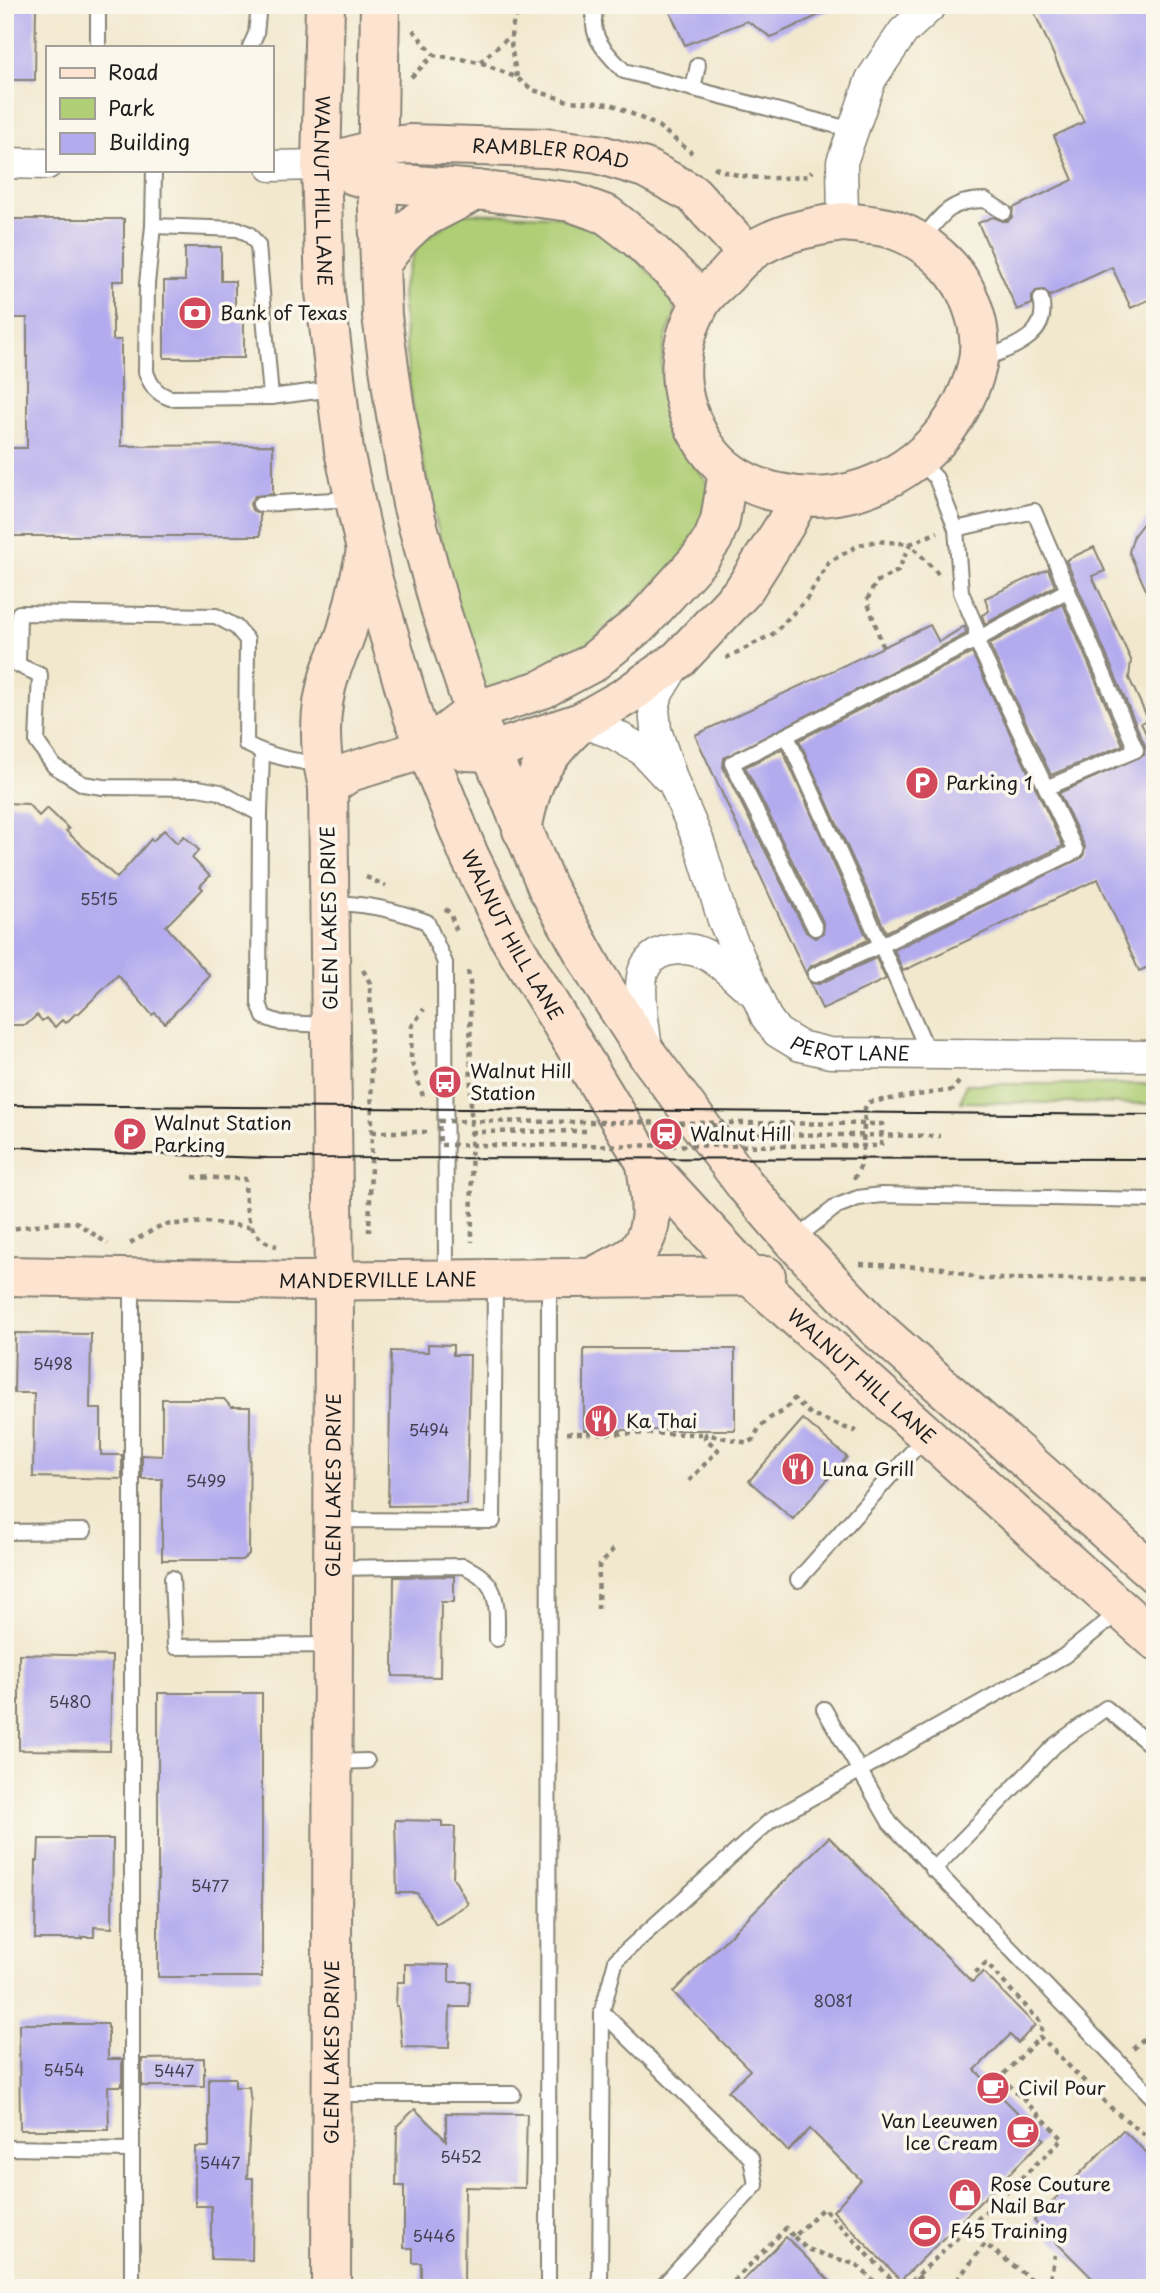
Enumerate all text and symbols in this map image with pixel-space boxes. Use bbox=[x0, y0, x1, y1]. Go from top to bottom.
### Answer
legend bbox=[46, 46, 273, 172]
text: Road bbox=[108, 55, 159, 87]
text: Park bbox=[108, 91, 155, 123]
street label: WALNUT HILL LANE bbox=[308, 95, 340, 287]
text: Building bbox=[108, 125, 190, 157]
street label: RAMBLER ROAD bbox=[472, 131, 633, 176]
bank icon: Bank of Texas bbox=[176, 294, 214, 332]
place label: Bank of Texas bbox=[220, 298, 347, 326]
parking icon: Parking 1 bbox=[903, 764, 941, 802]
place label: Parking 1 bbox=[946, 768, 1033, 796]
street label: GLEN LAKES DRIVE bbox=[312, 826, 344, 1010]
street label: WALNUT HILL LANE bbox=[455, 844, 571, 1025]
house number: 5515 bbox=[80, 886, 118, 910]
street label: PEROT LANE bbox=[785, 1028, 910, 1067]
place label: Walnut Hill Station bbox=[470, 1056, 571, 1106]
bus stop icon: Walnut Hill Station bbox=[426, 1063, 464, 1101]
place label: Walnut Station Parking bbox=[154, 1108, 292, 1158]
parking icon: Walnut Station Parking bbox=[111, 1115, 149, 1153]
station icon: Walnut Hill bbox=[647, 1115, 685, 1153]
place label: Walnut Hill bbox=[690, 1119, 791, 1147]
street label: MANDERVILLE LANE bbox=[279, 1264, 477, 1294]
street label: WALNUT HILL LANE bbox=[782, 1301, 942, 1450]
house number: 5498 bbox=[33, 1351, 73, 1375]
street label: GLEN LAKES DRIVE bbox=[318, 1393, 347, 1577]
restaurant icon: Ka Thai bbox=[582, 1402, 620, 1440]
place label: Ka Thai bbox=[626, 1406, 697, 1434]
house number: 5494 bbox=[409, 1417, 449, 1441]
restaurant icon: Luna Grill bbox=[779, 1450, 817, 1488]
place label: Luna Grill bbox=[822, 1454, 914, 1482]
house number: 5499 bbox=[186, 1468, 226, 1492]
house number: 5480 bbox=[49, 1689, 91, 1713]
house number: 5477 bbox=[191, 1873, 229, 1897]
street label: GLEN LAKES DRIVE bbox=[316, 1960, 345, 2144]
house number: 8081 bbox=[813, 1988, 853, 2012]
house number: 5454 bbox=[43, 2057, 85, 2081]
house number: 5447 bbox=[154, 2058, 194, 2082]
cafe icon: Civil Pour bbox=[974, 2069, 1012, 2107]
place label: Civil Pour bbox=[1018, 2073, 1106, 2101]
place label: Van Leeuwen Ice Cream bbox=[881, 2106, 998, 2156]
cafe icon: Van Leeuwen Ice Cream bbox=[1004, 2113, 1042, 2151]
house number: 5452 bbox=[440, 2144, 482, 2168]
house number: 5447 bbox=[200, 2150, 240, 2174]
place label: Rose Couture Nail Bar bbox=[990, 2169, 1111, 2219]
shop icon: Rose Couture Nail Bar bbox=[946, 2176, 984, 2214]
sports icon: F45 Training bbox=[906, 2212, 944, 2250]
place label: F45 Training bbox=[950, 2216, 1068, 2244]
house number: 5446 bbox=[413, 2223, 455, 2247]

